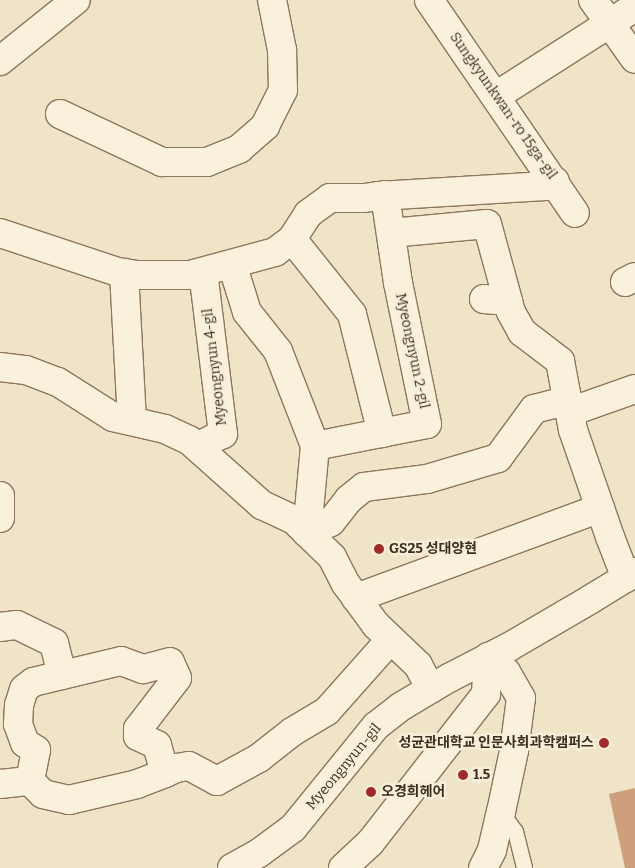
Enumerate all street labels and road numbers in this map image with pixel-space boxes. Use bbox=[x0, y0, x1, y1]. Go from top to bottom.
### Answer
street label: Sungkyunkwan-ro 15ga-gil bbox=[446, 29, 560, 183]
street label: Myeongnyun 2-gil bbox=[392, 292, 432, 410]
street label: Myeongnyun 4-gil bbox=[199, 307, 231, 427]
street label: Myeongnyun-gil bbox=[303, 721, 385, 813]

